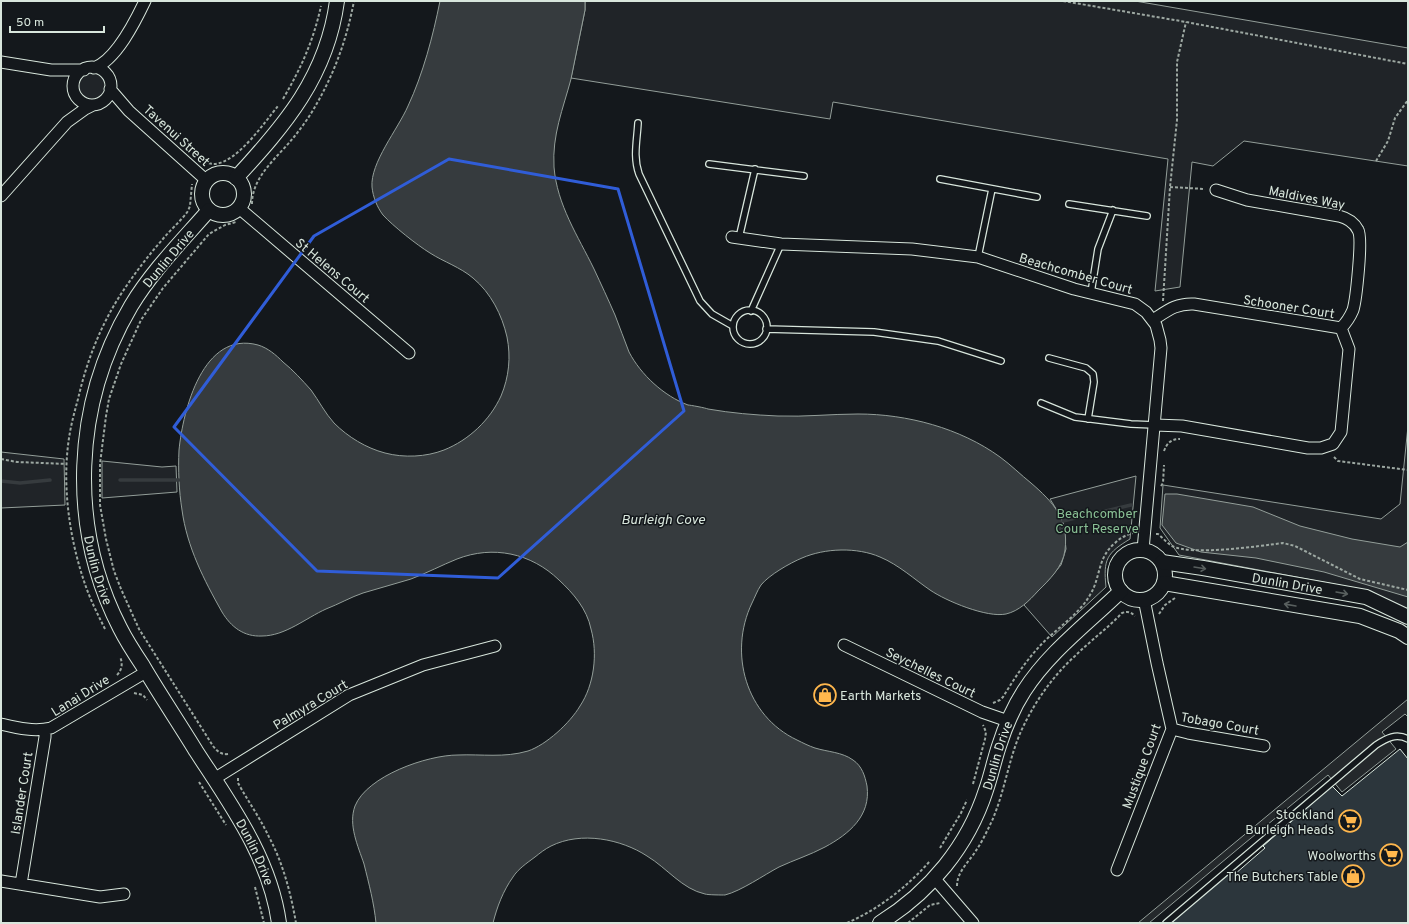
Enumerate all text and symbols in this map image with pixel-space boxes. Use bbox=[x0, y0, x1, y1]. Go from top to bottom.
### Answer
scale bar bbox=[10, 8, 104, 34]
text: 50 m bbox=[16, 15, 44, 31]
street label: Tavenui Street bbox=[139, 102, 212, 171]
street label: Maldives Way bbox=[1267, 184, 1346, 214]
street label: Dunlin Drive bbox=[140, 227, 199, 292]
street label: St Helens Court bbox=[291, 236, 372, 307]
street label: Beachcomber Court bbox=[1017, 251, 1134, 299]
street label: Schooner Court bbox=[1242, 293, 1336, 323]
park label: Beachcomber Court Reserve bbox=[1055, 507, 1139, 538]
water label: Burleigh Cove bbox=[621, 512, 706, 529]
street label: Dunlin Drive bbox=[79, 535, 115, 608]
one-way arrow bbox=[1193, 564, 1206, 572]
street label: Dunlin Drive bbox=[1250, 571, 1324, 599]
one-way arrow bbox=[1335, 589, 1348, 597]
one-way arrow bbox=[1284, 600, 1297, 608]
street label: Seychelles Court bbox=[882, 645, 978, 703]
street label: Lanai Drive bbox=[49, 673, 113, 721]
street label: Palmyra Court bbox=[271, 677, 351, 734]
shop icon: Earth Markets bbox=[812, 682, 838, 708]
place label: Earth Markets bbox=[840, 689, 921, 705]
street label: Tobago Court bbox=[1179, 710, 1260, 740]
street label: Dunlin Drive bbox=[981, 719, 1017, 793]
street label: Mustique Court bbox=[1120, 722, 1166, 812]
street label: Islander Court bbox=[9, 751, 37, 836]
place label: Stockland Burleigh Heads bbox=[1245, 808, 1334, 839]
supermarket icon: Stockland Burleigh Heads bbox=[1337, 808, 1363, 834]
street label: Dunlin Drive bbox=[231, 817, 276, 888]
supermarket icon: Woolworths bbox=[1378, 842, 1404, 868]
place label: Woolworths bbox=[1308, 849, 1376, 865]
shop icon: The Butchers Table bbox=[1340, 863, 1366, 889]
place label: The Butchers Table bbox=[1226, 870, 1338, 886]

